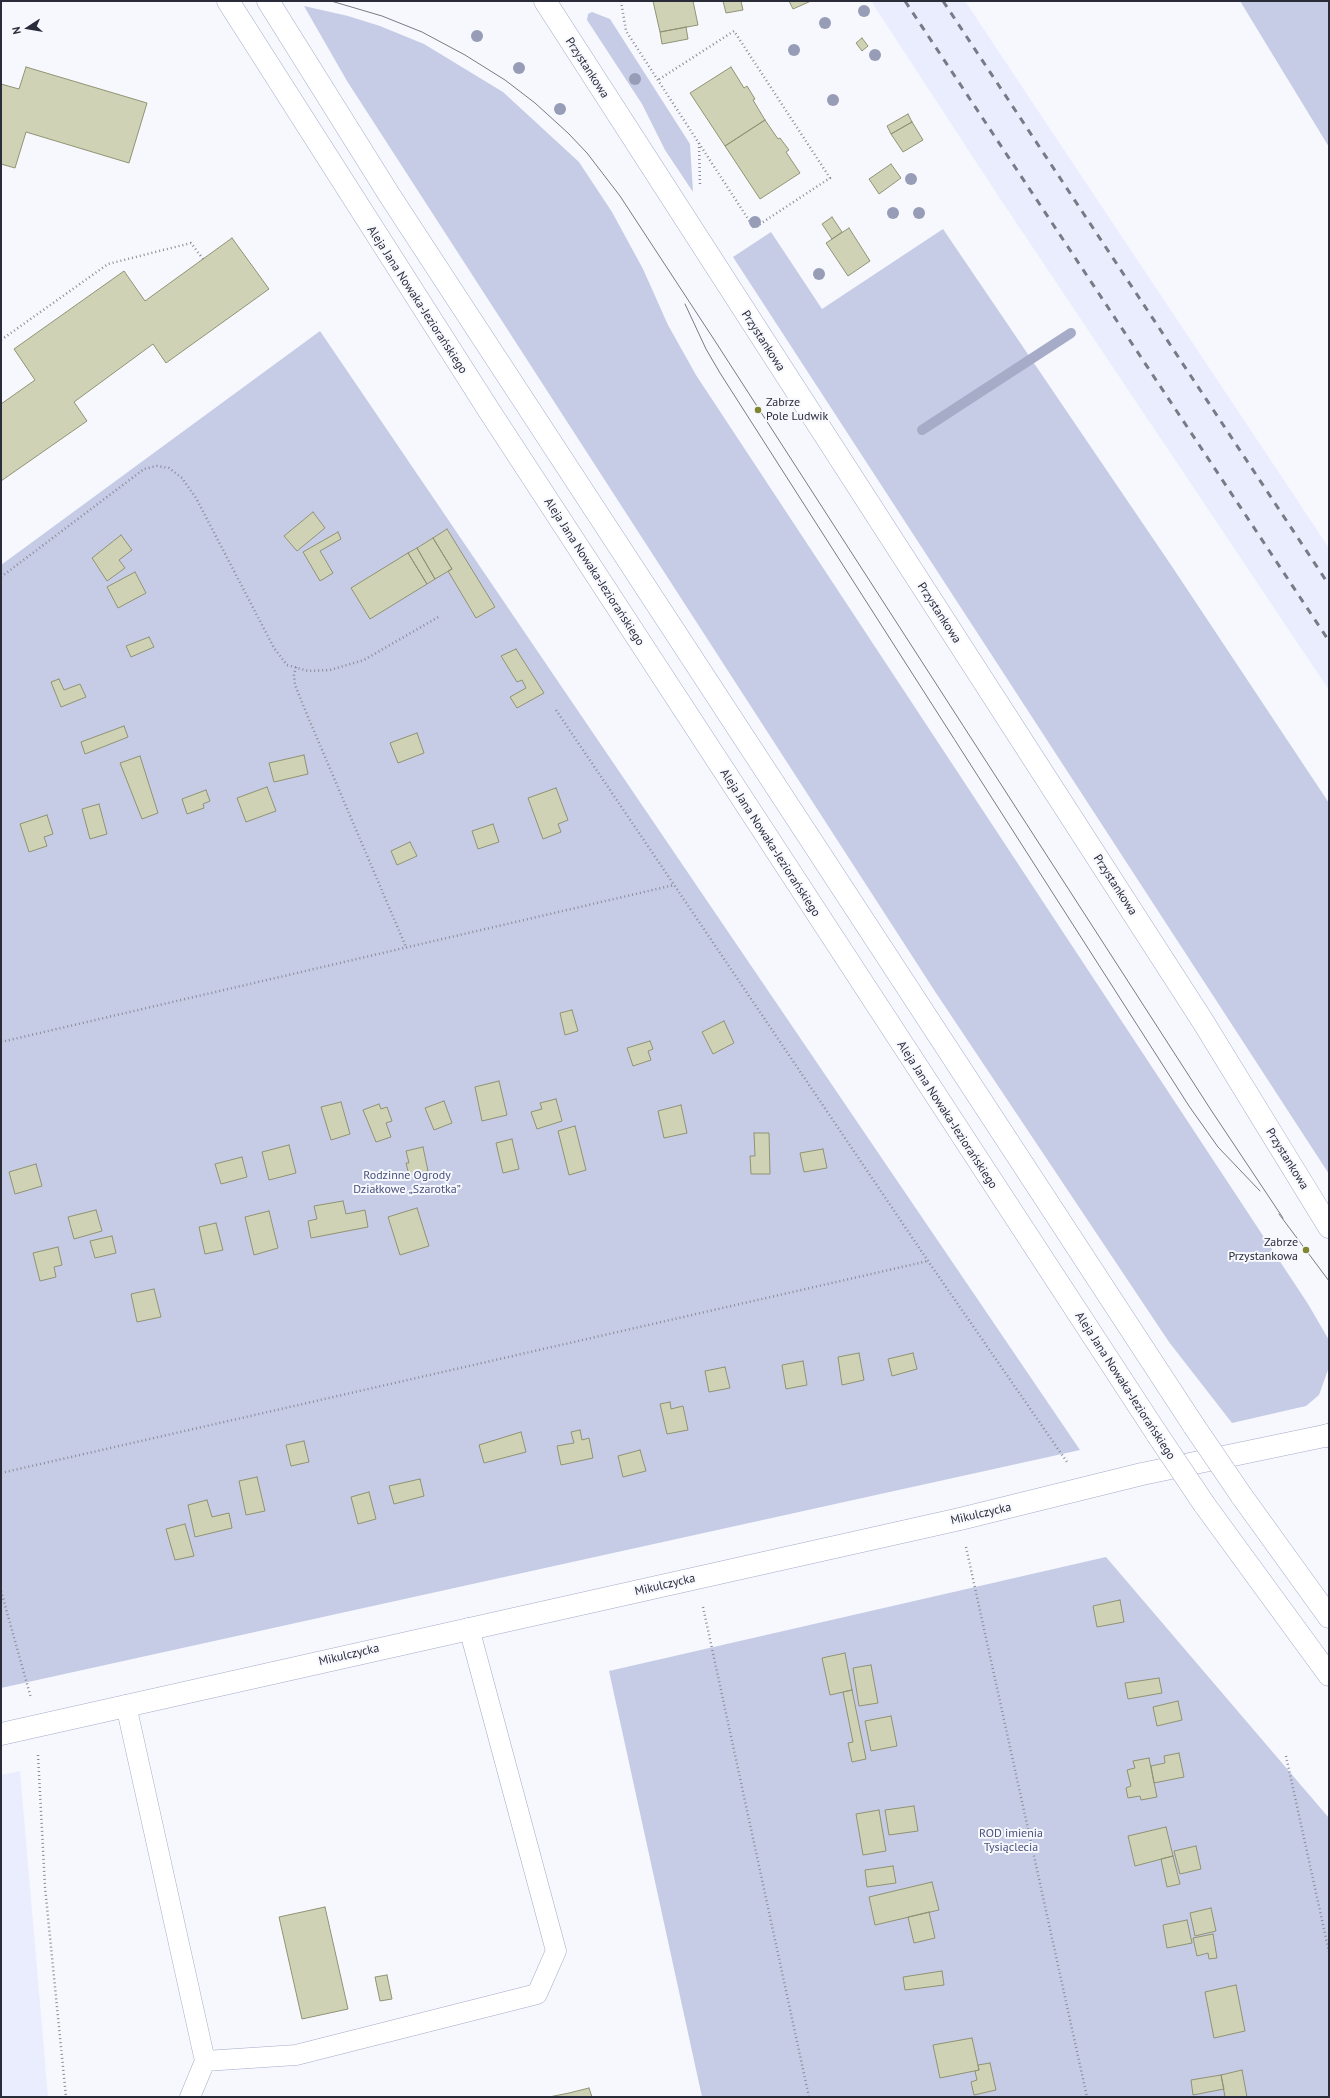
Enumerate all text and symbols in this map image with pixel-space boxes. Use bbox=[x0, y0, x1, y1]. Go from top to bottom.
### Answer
north arrow bbox=[8, 8, 48, 48]
text: N bbox=[9, 26, 24, 35]
street label: Przystankowa bbox=[562, 35, 612, 101]
street label: Aleja Jana Nowaka-Jeziorańskiego bbox=[364, 223, 470, 377]
street label: Przystankowa bbox=[738, 308, 788, 374]
place label: Zabrze Pole Ludwik bbox=[766, 396, 828, 424]
marker: Zabrze Pole Ludwik bbox=[753, 405, 763, 415]
street label: Aleja Jana Nowaka-Jeziorańskiego bbox=[541, 495, 647, 649]
street label: Przystankowa bbox=[914, 580, 964, 646]
street label: Aleja Jana Nowaka-Jeziorańskiego bbox=[717, 766, 823, 920]
street label: Przystankowa bbox=[1090, 852, 1140, 918]
street label: Aleja Jana Nowaka-Jeziorańskiego bbox=[894, 1038, 1000, 1192]
street label: Przystankowa bbox=[1262, 1126, 1312, 1192]
park label: Rodzinne Ogrody Działkowe „Szarotka” bbox=[353, 1169, 461, 1197]
place label: Zabrze Przystankowa bbox=[1228, 1236, 1298, 1264]
marker: Zabrze Przystankowa bbox=[1301, 1245, 1311, 1255]
street label: Aleja Jana Nowaka-Jeziorańskiego bbox=[1072, 1309, 1178, 1463]
street label: Mikulczycka bbox=[949, 1500, 1013, 1528]
street label: Mikulczycka bbox=[633, 1571, 697, 1599]
street label: Mikulczycka bbox=[317, 1641, 381, 1669]
park label: ROD imienia Tysiąclecia bbox=[979, 1827, 1043, 1855]

